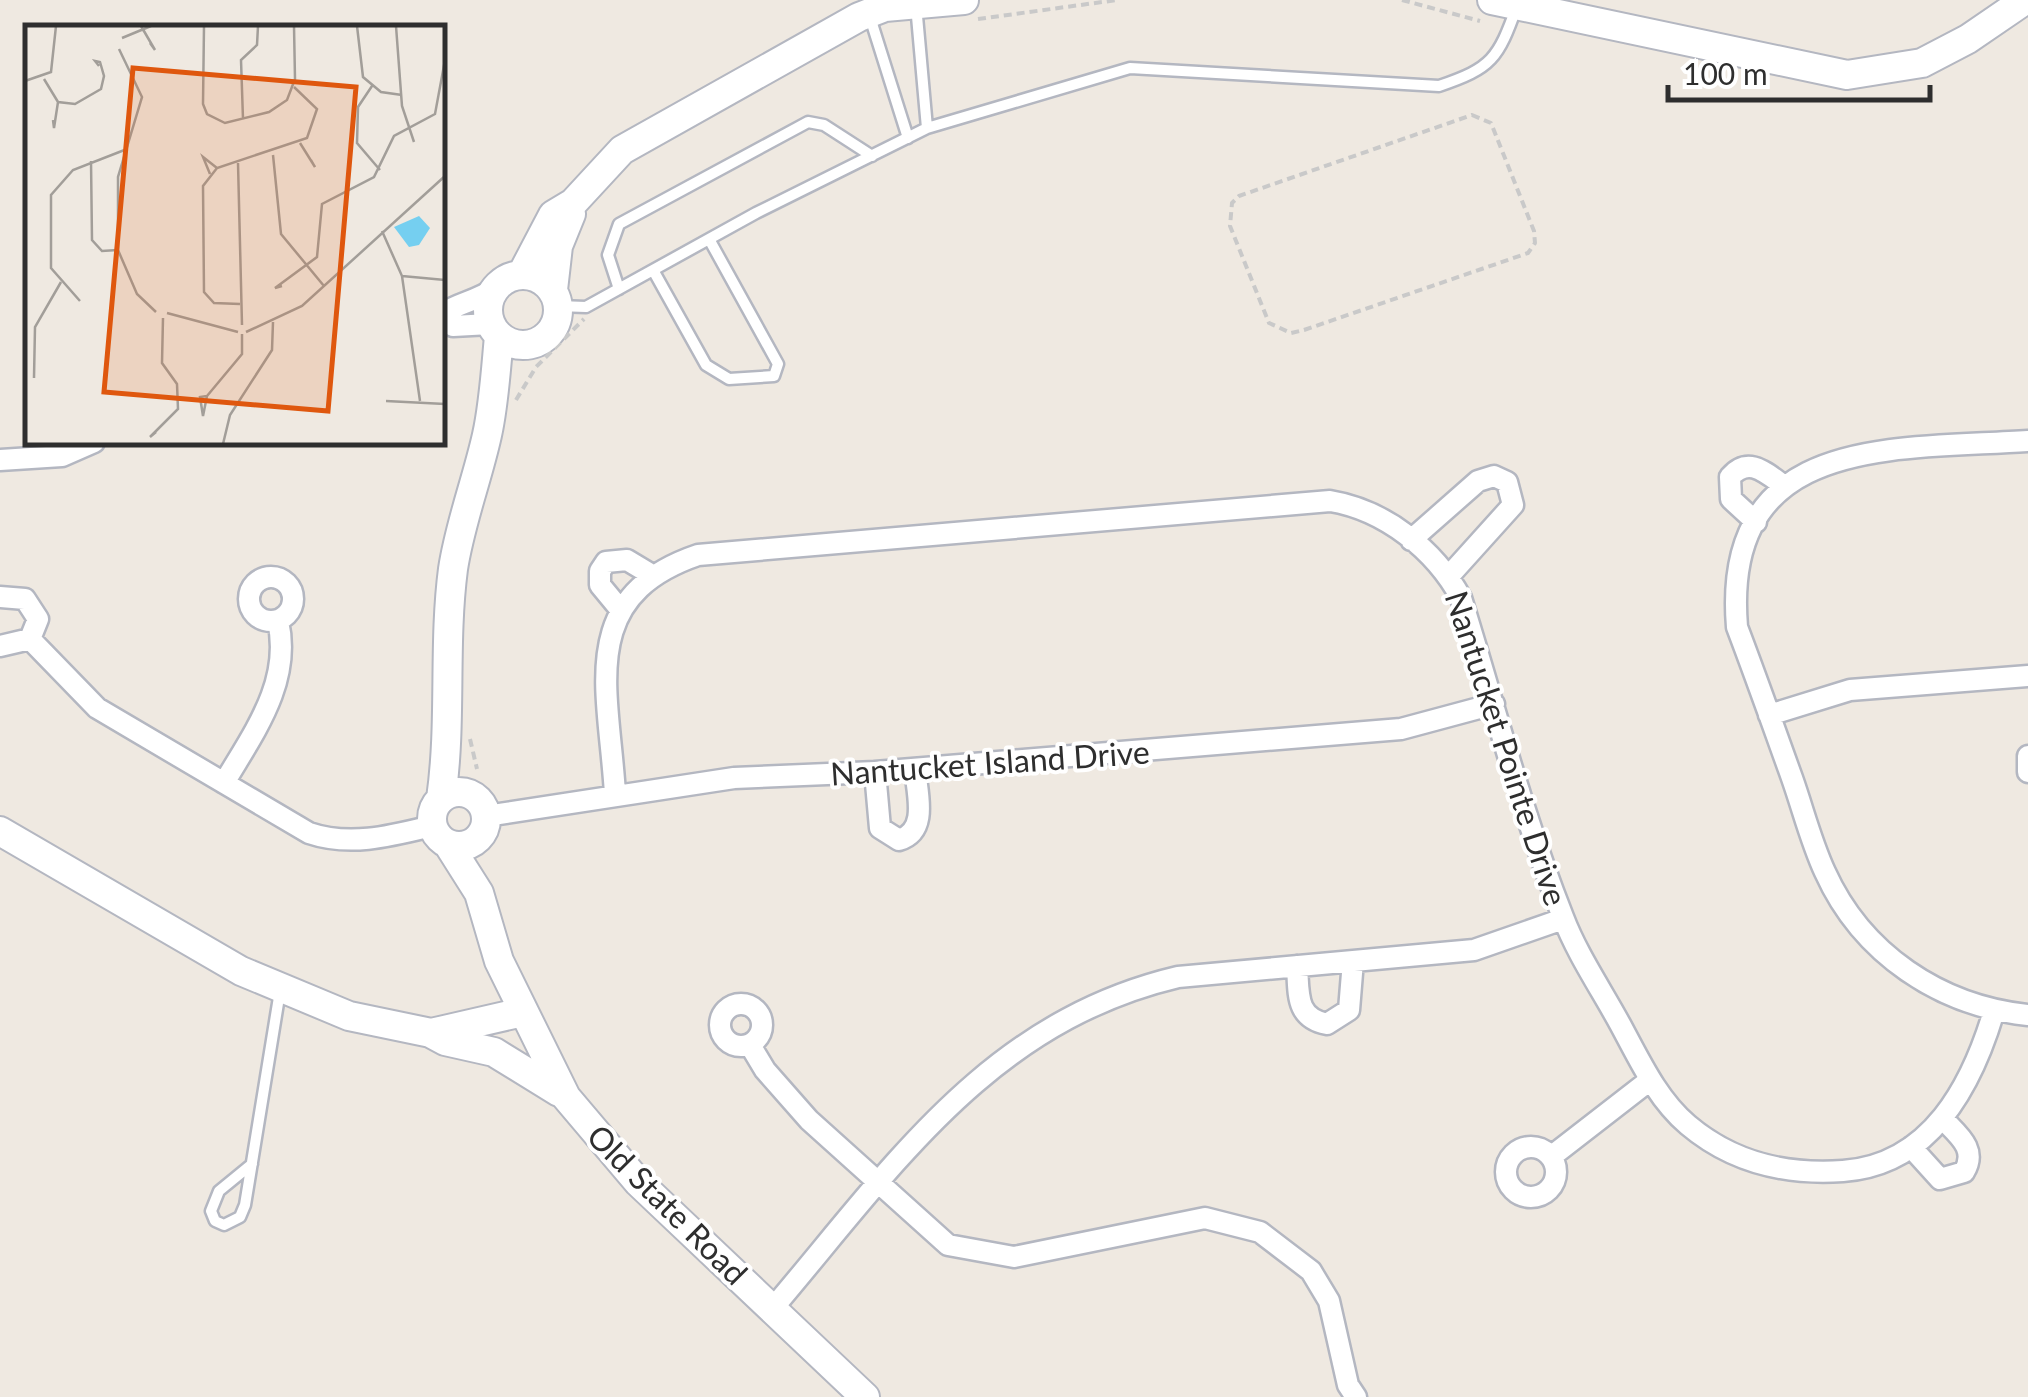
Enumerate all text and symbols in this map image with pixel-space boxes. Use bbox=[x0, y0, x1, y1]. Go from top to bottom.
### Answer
inset map bbox=[25, 25, 445, 445]
scale bar bbox=[1668, 40, 1930, 102]
text: 100 m bbox=[1683, 55, 1768, 91]
street label: Nantucket Pointe Drive bbox=[1438, 586, 1576, 910]
street label: Nantucket Island Drive bbox=[829, 731, 1151, 793]
street label: Old State Road bbox=[580, 1116, 756, 1292]

